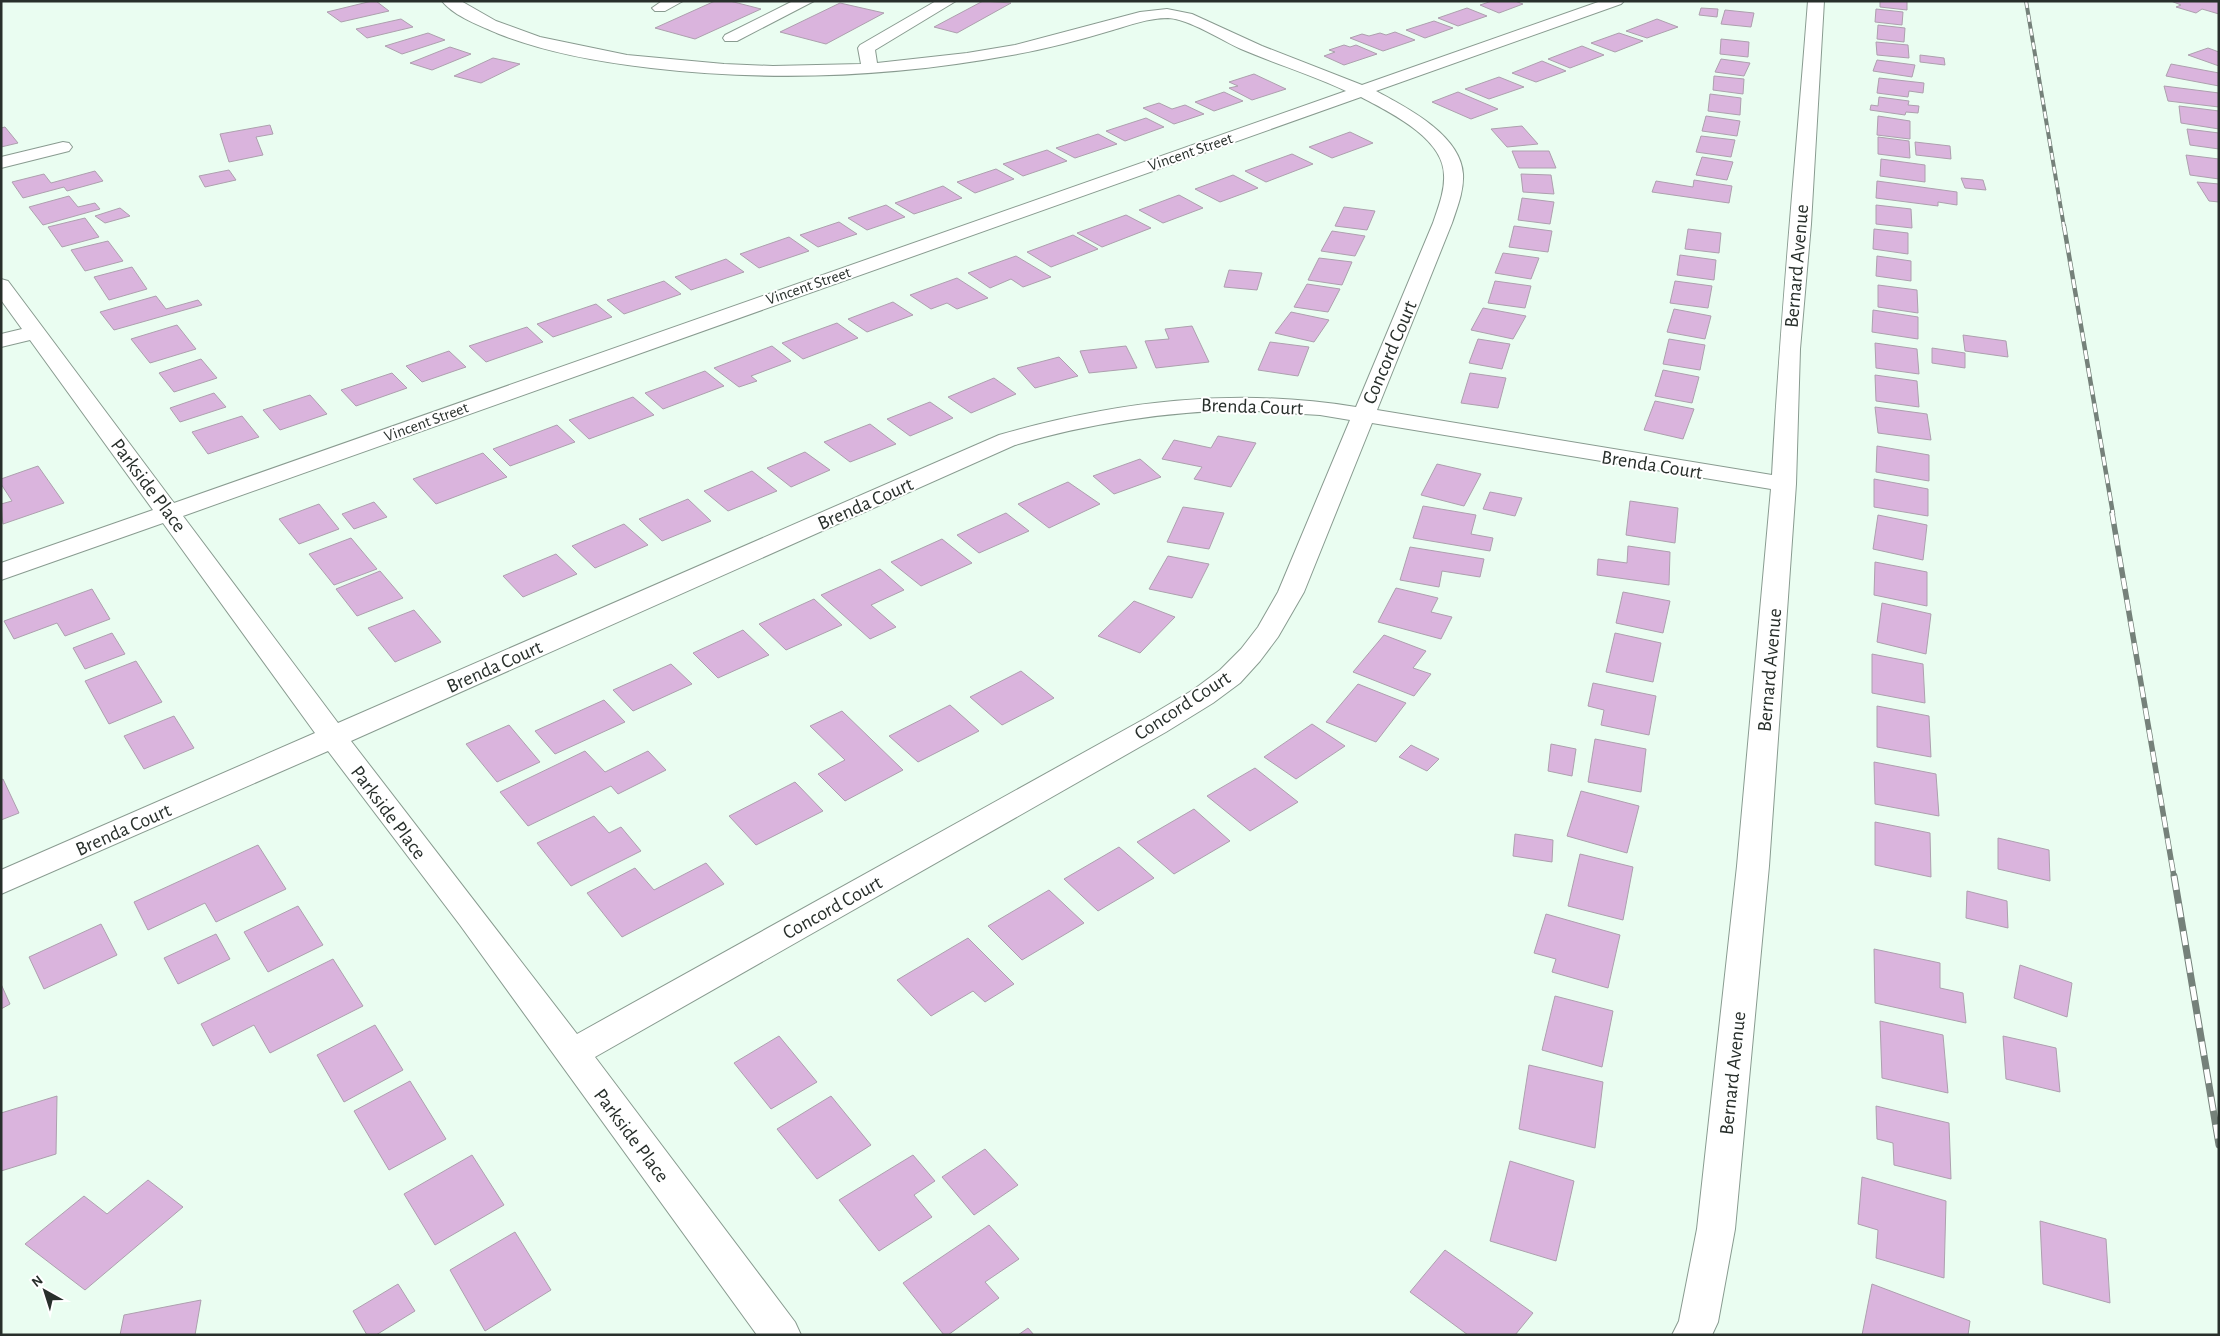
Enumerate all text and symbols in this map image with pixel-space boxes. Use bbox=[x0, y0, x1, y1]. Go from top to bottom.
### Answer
street label: Vincent Street bbox=[1146, 130, 1235, 174]
street label: Bernard Avenue bbox=[1782, 203, 1812, 329]
street label: Vincent Street bbox=[764, 264, 853, 308]
street label: Concord Court bbox=[1359, 297, 1421, 407]
street label: Brenda Court bbox=[1201, 395, 1304, 419]
street label: Vincent Street bbox=[382, 399, 471, 445]
street label: Parkside Place bbox=[107, 435, 190, 536]
street label: Brenda Court bbox=[1600, 447, 1704, 483]
street label: Brenda Court bbox=[815, 474, 917, 534]
street label: Bernard Avenue bbox=[1755, 607, 1785, 733]
street label: Brenda Court bbox=[444, 637, 546, 697]
street label: Concord Court bbox=[1131, 667, 1235, 744]
street label: Parkside Place bbox=[347, 762, 430, 863]
street label: Brenda Court bbox=[73, 800, 175, 860]
street label: Concord Court bbox=[780, 872, 886, 943]
street label: Bernard Avenue bbox=[1717, 1010, 1749, 1136]
street label: Parkside Place bbox=[590, 1085, 673, 1186]
north arrow bbox=[20, 1266, 70, 1316]
text: N bbox=[29, 1273, 46, 1290]

